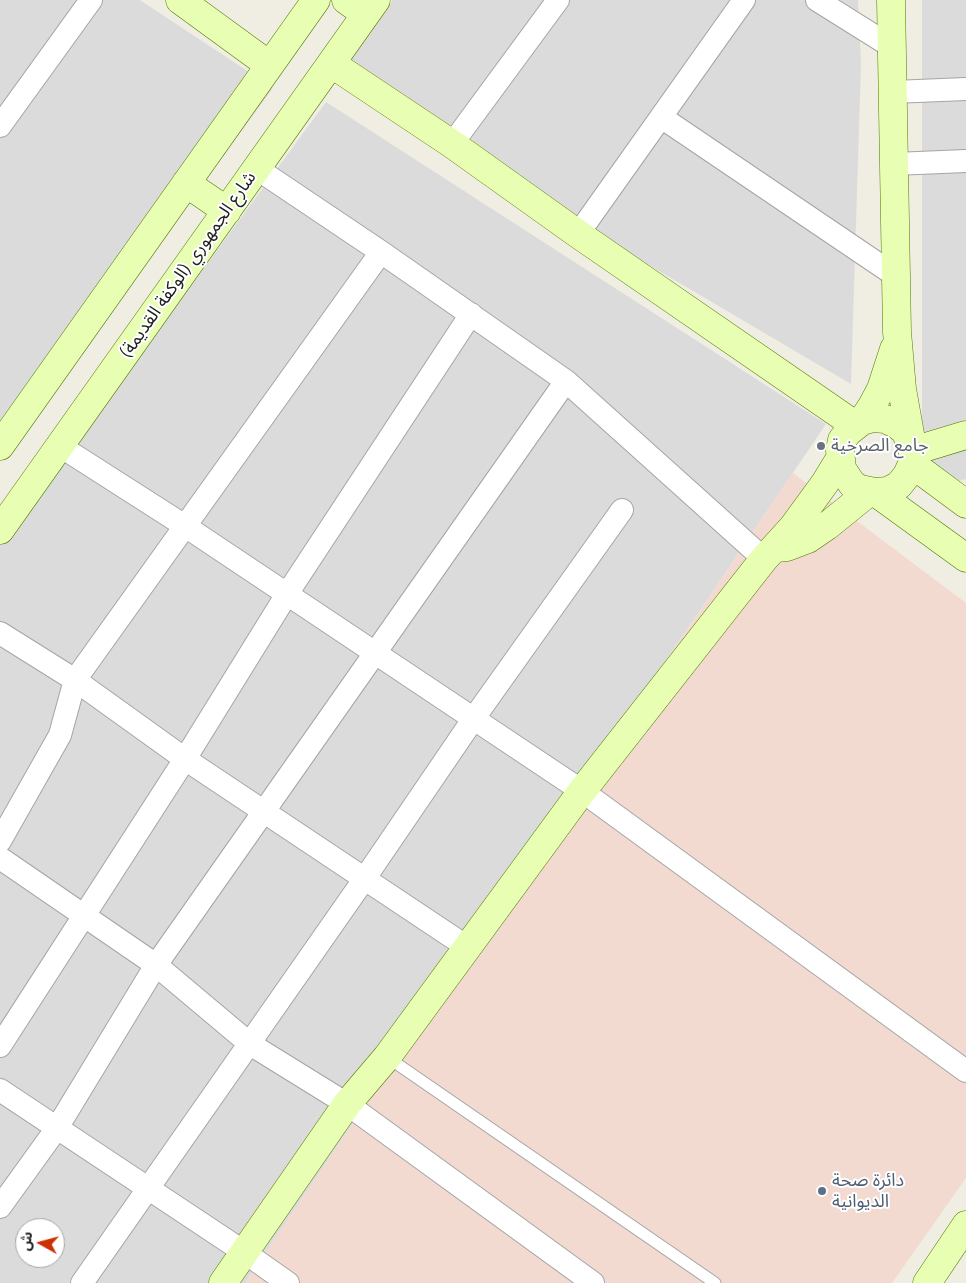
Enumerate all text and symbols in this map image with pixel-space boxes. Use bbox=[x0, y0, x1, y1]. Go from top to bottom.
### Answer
street label: شارع الجمهوري (الوكفة القديمة) bbox=[115, 167, 261, 363]
place label: جامع الصرخية bbox=[831, 435, 929, 457]
marker: جامع الصرخية bbox=[815, 440, 827, 452]
place label: دائرة صحة الديوانية bbox=[832, 1170, 904, 1212]
marker: دائرة صحة الديوانية bbox=[816, 1185, 828, 1197]
north arrow bbox=[15, 1218, 65, 1268]
text: ش bbox=[16, 1231, 36, 1252]

